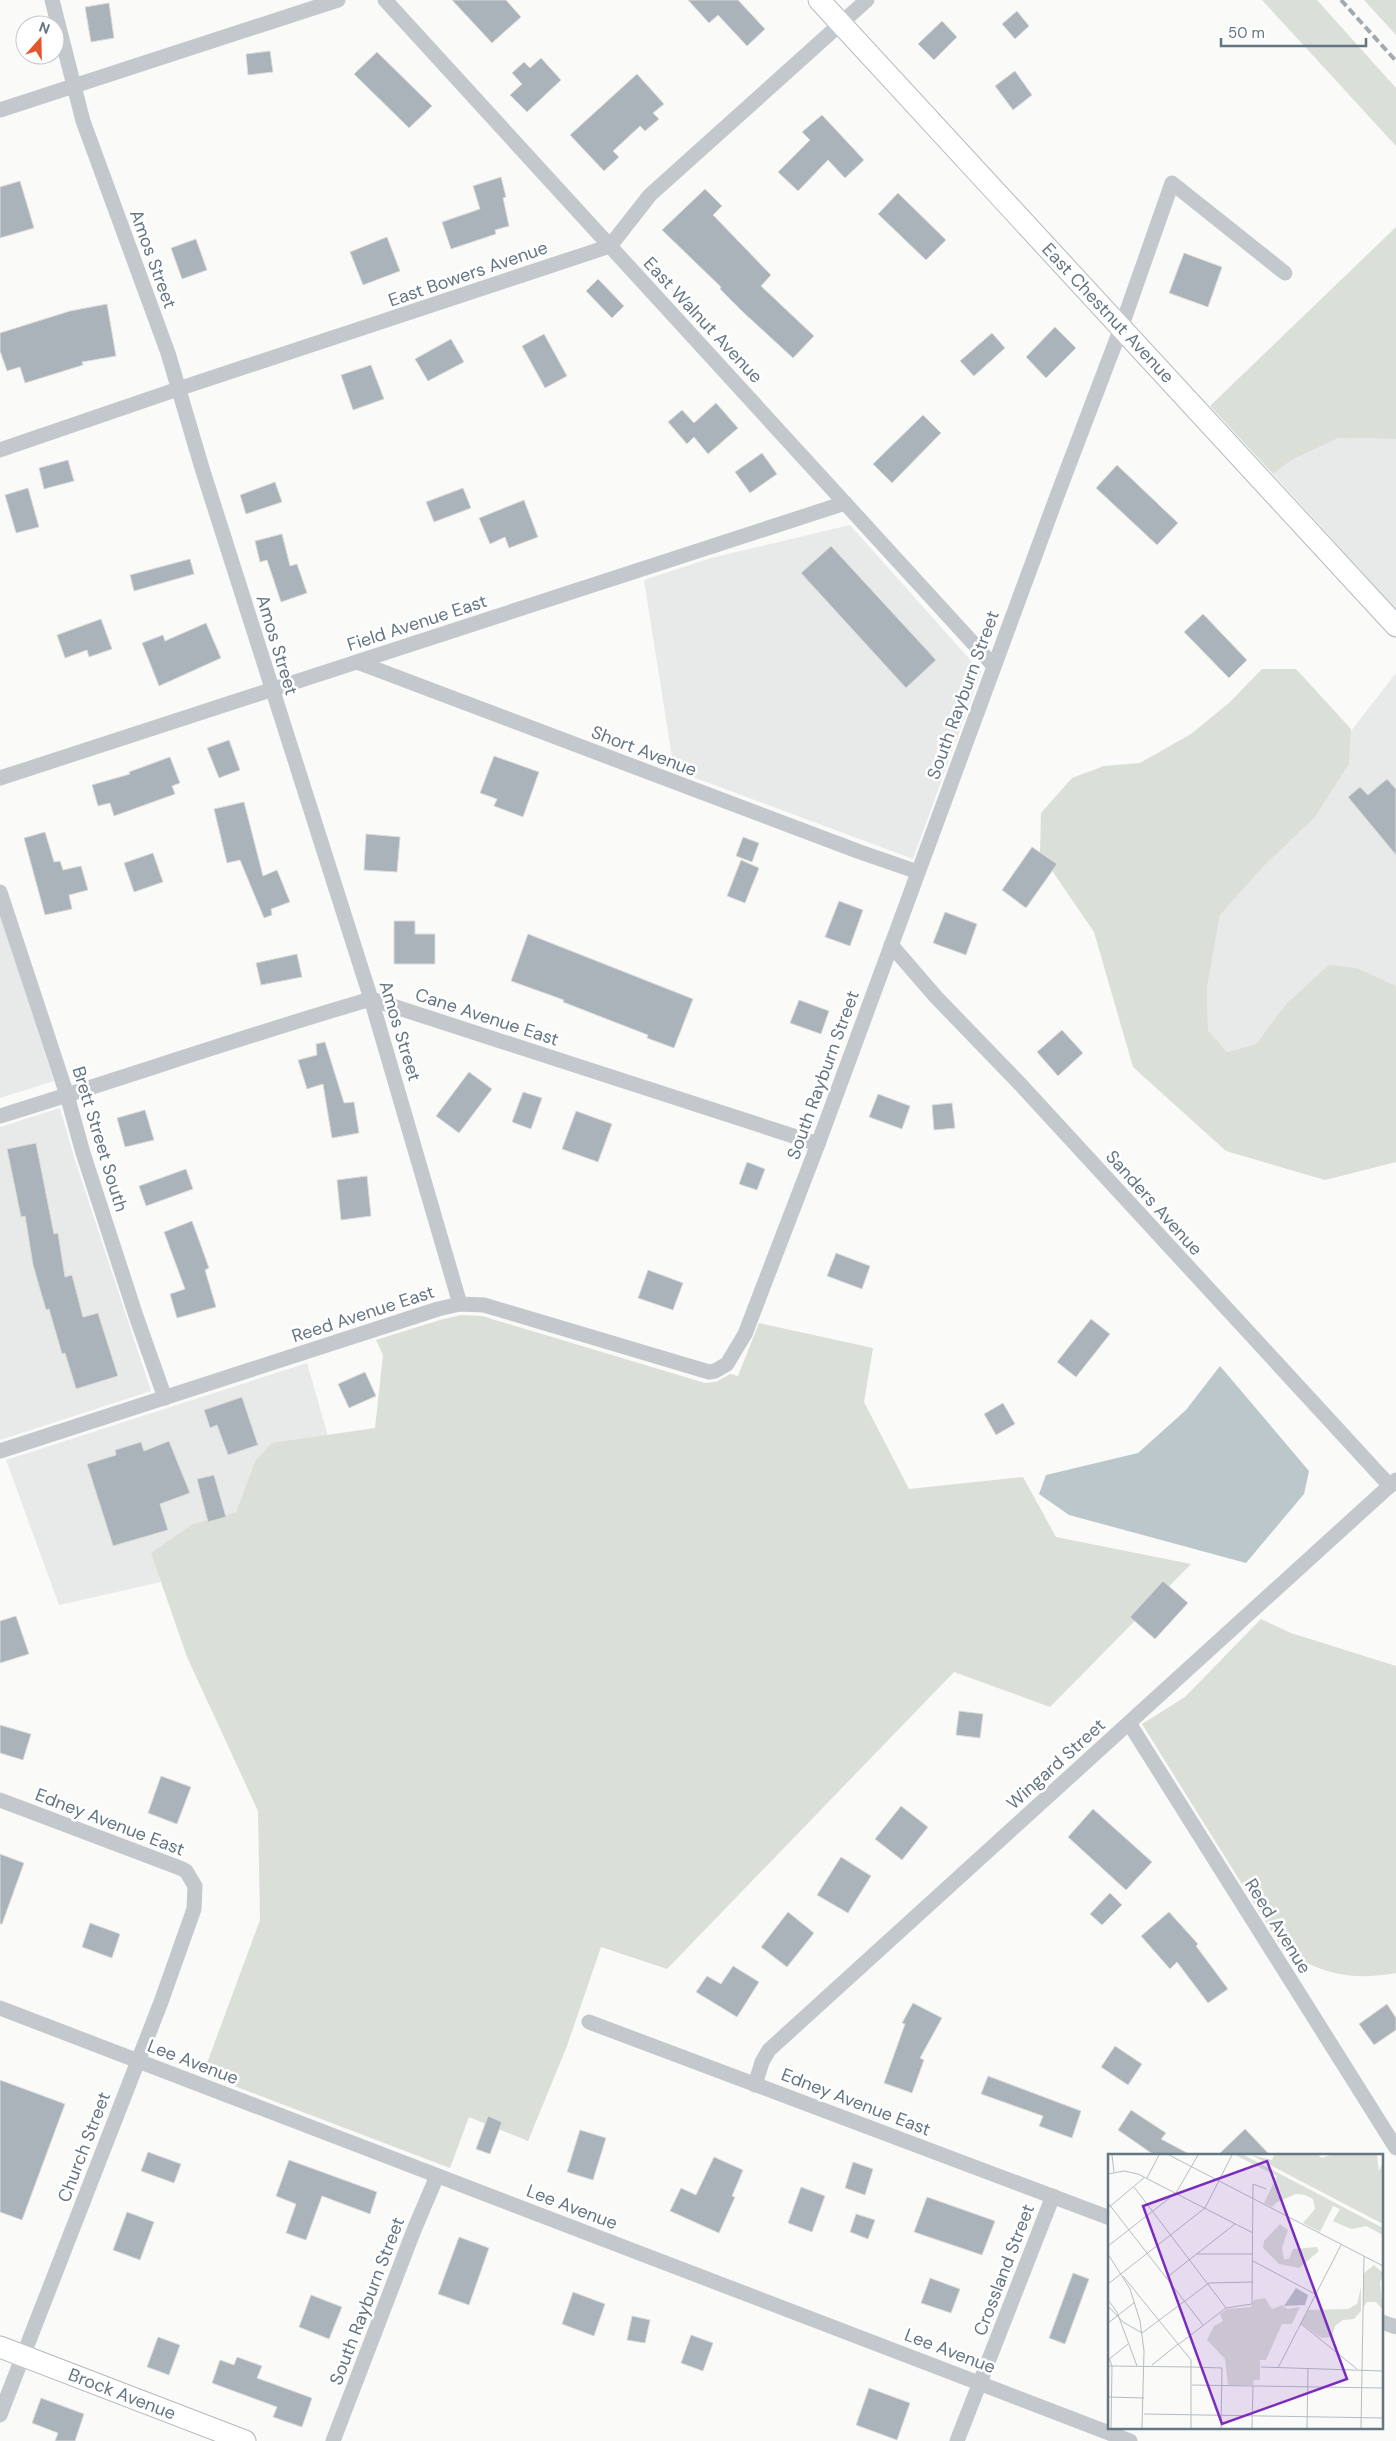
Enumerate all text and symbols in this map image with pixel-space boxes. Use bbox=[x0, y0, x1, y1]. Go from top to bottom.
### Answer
north arrow bbox=[15, 15, 65, 65]
scale bar bbox=[1221, 15, 1366, 47]
text: N bbox=[37, 18, 52, 38]
text: 50 m bbox=[1228, 23, 1265, 43]
street label: Amos Street bbox=[124, 206, 182, 312]
street label: East Bowers Avenue bbox=[385, 235, 551, 313]
street label: East Chestnut Avenue bbox=[1037, 238, 1179, 388]
street label: East Walnut Avenue bbox=[638, 252, 768, 388]
street label: Field Avenue East bbox=[344, 589, 490, 657]
street label: Amos Street bbox=[250, 592, 304, 698]
street label: South Rayburn Street bbox=[921, 607, 1005, 783]
street label: Short Avenue bbox=[588, 720, 700, 782]
street label: Amos Street bbox=[373, 978, 427, 1084]
street label: Cane Avenue East bbox=[412, 982, 562, 1052]
street label: South Rayburn Street bbox=[781, 987, 865, 1163]
street label: Brett Street South bbox=[67, 1063, 133, 1215]
street label: Sanders Avenue bbox=[1100, 1145, 1208, 1261]
street label: Reed Avenue East bbox=[289, 1280, 437, 1348]
street label: Wingard Street bbox=[1001, 1713, 1111, 1815]
street label: Edney Avenue East bbox=[32, 1782, 188, 1862]
street label: Reed Avenue bbox=[1239, 1874, 1317, 1978]
street label: Lee Avenue bbox=[144, 2034, 242, 2090]
street label: Edney Avenue East bbox=[778, 2062, 934, 2142]
street label: Church Street bbox=[52, 2088, 116, 2206]
inset map bbox=[1108, 2154, 1384, 2428]
street label: Lee Avenue bbox=[523, 2179, 621, 2235]
street label: Crossland Street bbox=[968, 2201, 1040, 2339]
street label: South Rayburn Street bbox=[324, 2214, 410, 2388]
street label: Lee Avenue bbox=[901, 2323, 999, 2379]
street label: Brock Avenue bbox=[65, 2363, 179, 2425]

